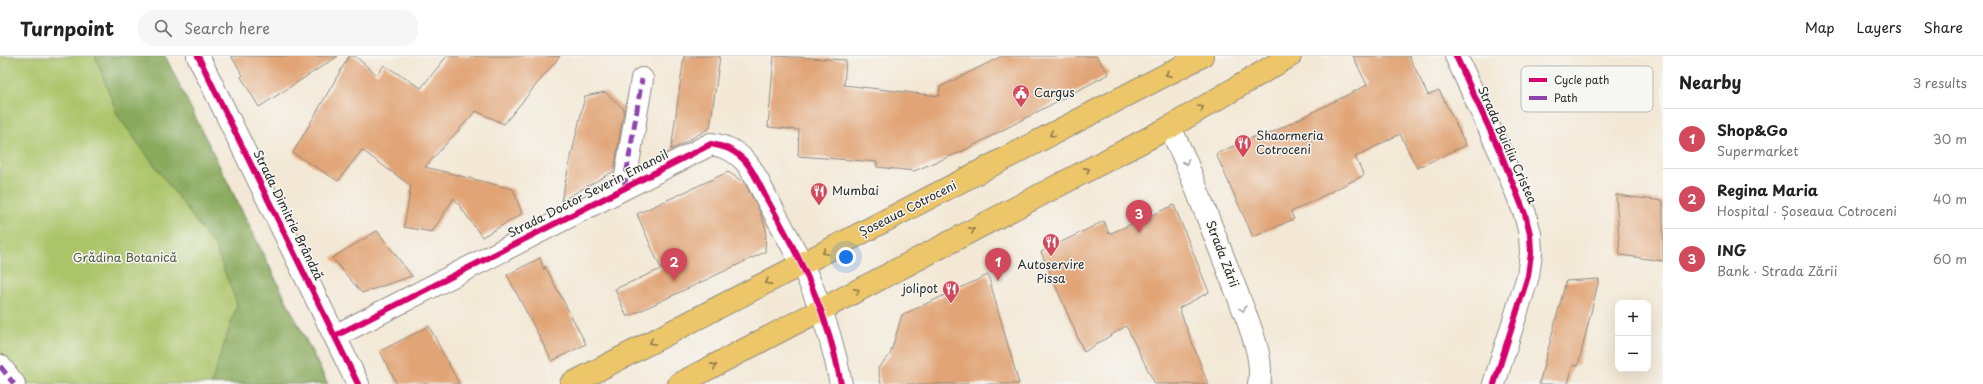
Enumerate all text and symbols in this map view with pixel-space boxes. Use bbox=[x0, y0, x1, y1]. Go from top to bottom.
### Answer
search box bbox=[138, 10, 418, 46]
text: Turnpoint bbox=[20, 14, 114, 42]
text: Search here bbox=[184, 16, 270, 39]
icon: search bbox=[152, 17, 174, 39]
text: Map bbox=[1805, 17, 1835, 38]
text: Layers bbox=[1857, 17, 1902, 38]
text: Share bbox=[1924, 17, 1963, 38]
legend bbox=[1521, 66, 1653, 112]
one-way arrow bbox=[1165, 69, 1172, 77]
text: Nearby bbox=[1679, 69, 1741, 95]
text: Cycle path bbox=[1554, 71, 1609, 88]
text: 3 results bbox=[1913, 73, 1967, 92]
public building icon: Cargus bbox=[1011, 83, 1031, 108]
place label: Cargus bbox=[1034, 83, 1075, 101]
street label: Strada Buicliu Cristea bbox=[1474, 83, 1542, 207]
text: Path bbox=[1554, 89, 1578, 106]
one-way arrow bbox=[1197, 106, 1204, 113]
text: Shop&Go bbox=[1717, 118, 1787, 141]
place label: Shaormeria Cotroceni bbox=[1256, 126, 1324, 158]
one-way arrow bbox=[1049, 129, 1057, 137]
text: 1 bbox=[1689, 129, 1695, 148]
text: 30 m bbox=[1933, 129, 1967, 148]
restaurant icon: Shaormeria Cotroceni bbox=[1233, 133, 1253, 158]
text: Supermarket bbox=[1717, 141, 1799, 160]
street label: Strada Doctor Severin Emanoil bbox=[504, 145, 671, 242]
street label: Strada Dimitrie Brândză bbox=[249, 146, 329, 283]
one-way arrow bbox=[1181, 159, 1189, 166]
one-way arrow bbox=[1083, 167, 1090, 175]
street label: Șoseaua Cotroceni bbox=[856, 176, 959, 240]
text: Regina Maria bbox=[1717, 178, 1818, 201]
restaurant icon: Mumbai bbox=[809, 181, 829, 206]
place label: Mumbai bbox=[832, 181, 879, 199]
text: 2 bbox=[1687, 189, 1697, 208]
text: 40 m bbox=[1933, 189, 1967, 208]
pin: 3 bbox=[1126, 200, 1152, 233]
text: Hospital · Șoseaua Cotroceni bbox=[1717, 201, 1897, 220]
street label: Strada Zării bbox=[1202, 218, 1244, 290]
one-way arrow bbox=[968, 228, 975, 235]
restaurant icon: Autoservire Pissa bbox=[1041, 232, 1061, 257]
text: ING bbox=[1717, 238, 1747, 261]
one-way arrow bbox=[822, 247, 829, 255]
your location bbox=[836, 247, 856, 267]
park label: Grădina Botanică bbox=[73, 248, 178, 266]
pin: 2 bbox=[661, 248, 687, 281]
pin: 1 bbox=[985, 248, 1011, 281]
text: 3 bbox=[1688, 249, 1696, 268]
text: 60 m bbox=[1933, 249, 1967, 268]
place label: Autoservire Pissa bbox=[1018, 255, 1084, 287]
text: Bank · Strada Zării bbox=[1717, 261, 1837, 280]
one-way arrow bbox=[764, 277, 772, 285]
place label: jolipot bbox=[900, 279, 938, 297]
restaurant icon: jolipot bbox=[941, 279, 961, 304]
one-way arrow bbox=[853, 288, 860, 296]
map controls bbox=[1615, 300, 1651, 372]
button: + bbox=[1615, 300, 1651, 336]
one-way arrow bbox=[1239, 306, 1247, 313]
button: − bbox=[1615, 336, 1651, 372]
one-way arrow bbox=[649, 337, 656, 345]
one-way arrow bbox=[710, 363, 717, 371]

